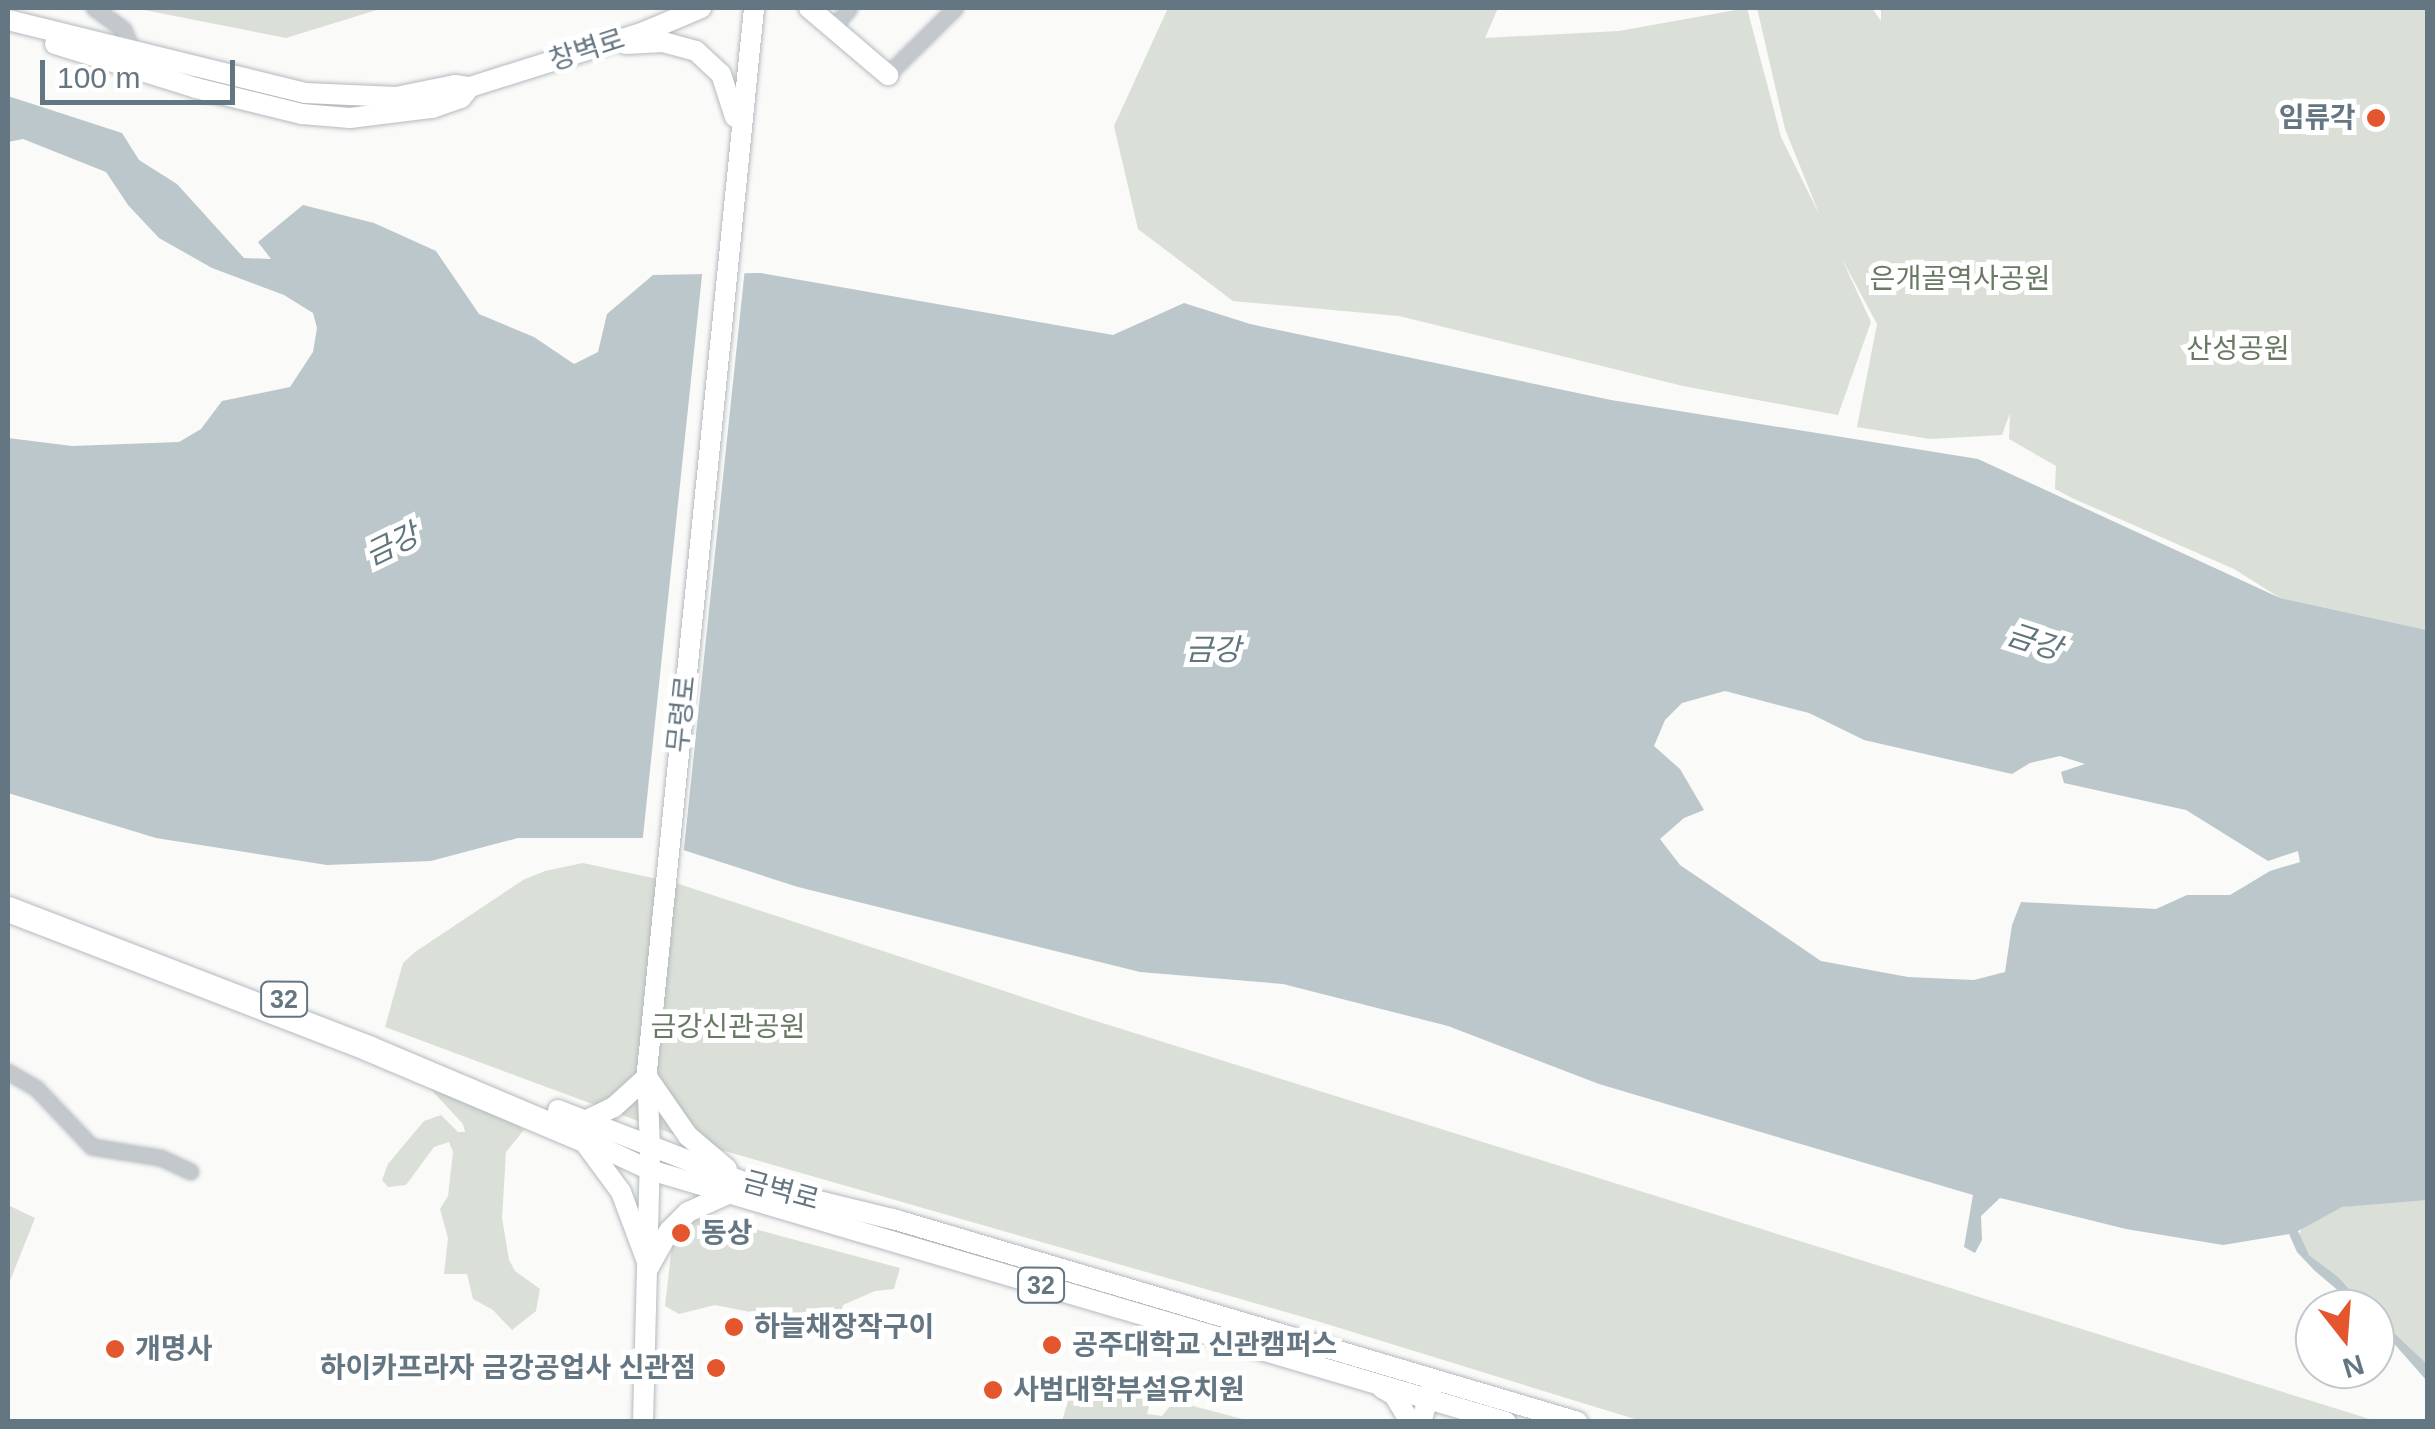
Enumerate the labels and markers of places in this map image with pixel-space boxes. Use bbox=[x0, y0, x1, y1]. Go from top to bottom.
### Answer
place label: 임류각 bbox=[2279, 101, 2356, 135]
marker: 임류각 bbox=[2365, 107, 2387, 129]
place label: 동상 bbox=[701, 1216, 753, 1250]
marker: 동상 bbox=[670, 1222, 692, 1244]
place label: 하늘채장작구이 bbox=[754, 1310, 934, 1344]
marker: 하늘채장작구이 bbox=[723, 1316, 745, 1338]
place label: 공주대학교 신관캠퍼스 bbox=[1072, 1328, 1337, 1362]
place label: 개명사 bbox=[135, 1332, 212, 1366]
marker: 공주대학교 신관캠퍼스 bbox=[1041, 1334, 1063, 1356]
marker: 개명사 bbox=[104, 1338, 126, 1360]
place label: 하이카프라자 금강공업사 신관점 bbox=[320, 1351, 696, 1385]
marker: 하이카프라자 금강공업사 신관점 bbox=[705, 1357, 727, 1379]
place label: 사범대학부설유치원 bbox=[1013, 1373, 1245, 1407]
marker: 사범대학부설유치원 bbox=[982, 1379, 1004, 1401]

